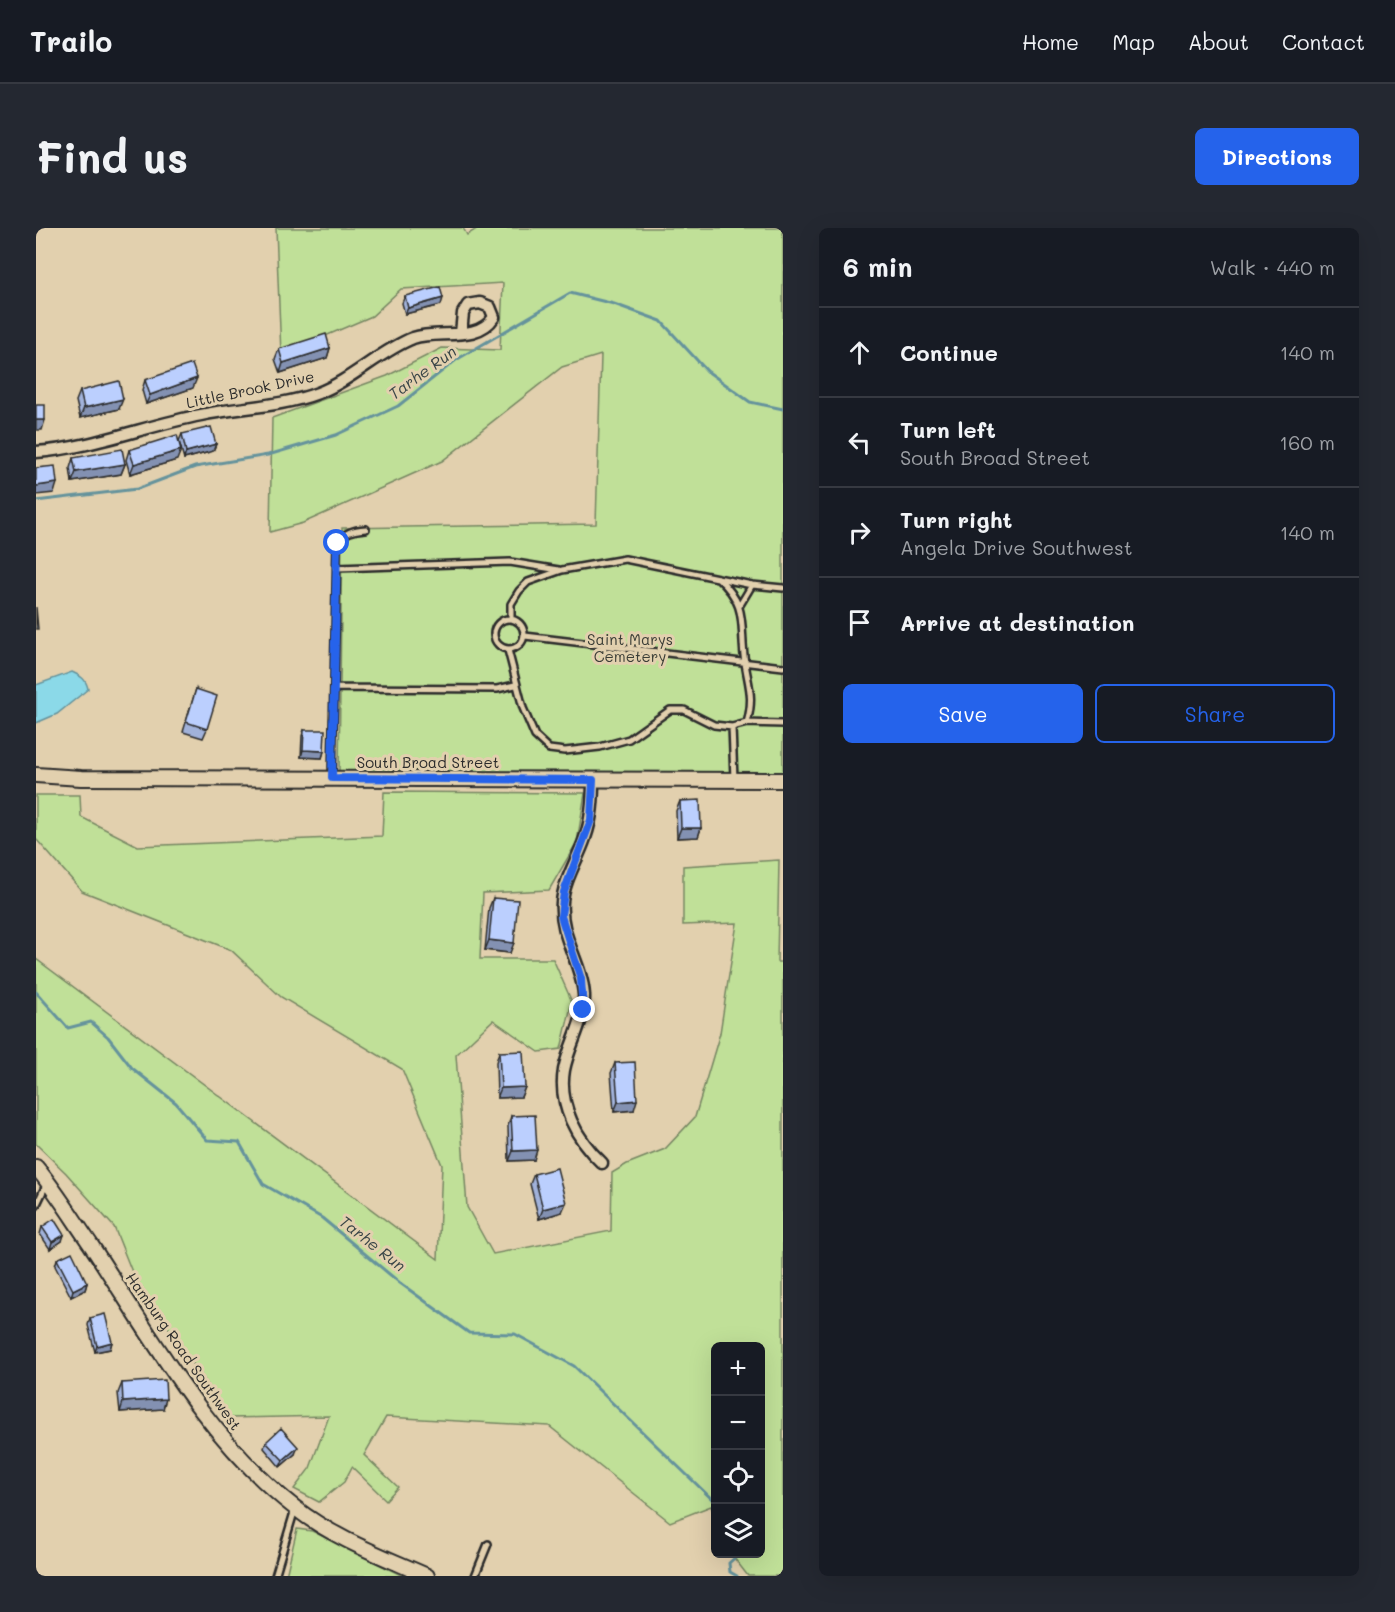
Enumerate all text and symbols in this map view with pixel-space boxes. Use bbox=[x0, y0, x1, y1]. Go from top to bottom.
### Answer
text: Trailo bbox=[30, 23, 112, 59]
text: Home bbox=[1022, 28, 1079, 55]
text: Map bbox=[1112, 28, 1155, 55]
text: About bbox=[1188, 28, 1249, 55]
text: Contact bbox=[1282, 28, 1365, 55]
button: Directions bbox=[1195, 128, 1359, 185]
text: Find us bbox=[36, 129, 188, 184]
text: 6 min bbox=[843, 250, 912, 284]
text: Walk · 440 m bbox=[1210, 254, 1335, 280]
icon: ahead bbox=[843, 336, 876, 369]
text: Continue bbox=[900, 338, 998, 367]
text: 140 m bbox=[1280, 339, 1335, 365]
water label: Tarhe Run bbox=[384, 340, 460, 404]
street label: Little Brook Drive bbox=[184, 366, 316, 412]
text: Turn left bbox=[900, 415, 996, 444]
icon: left bbox=[843, 426, 876, 459]
text: 160 m bbox=[1279, 429, 1335, 455]
text: South Broad Street bbox=[900, 444, 1090, 470]
text: Turn right bbox=[900, 505, 1012, 534]
icon: right bbox=[843, 516, 876, 549]
text: 140 m bbox=[1280, 519, 1335, 545]
route start bbox=[323, 529, 349, 555]
text: Angela Drive Southwest bbox=[900, 534, 1133, 560]
icon: arrive bbox=[843, 606, 876, 639]
text: Arrive at destination bbox=[900, 608, 1135, 637]
park label: Saint Marys Cemetery bbox=[587, 629, 673, 666]
button: Save bbox=[843, 684, 1083, 743]
button: Share bbox=[1095, 684, 1335, 743]
street label: South Broad Street bbox=[357, 752, 499, 772]
route end bbox=[569, 996, 595, 1022]
water label: Tarhe Run bbox=[335, 1210, 411, 1276]
street label: Hamburg Road Southwest bbox=[122, 1268, 246, 1434]
map controls bbox=[711, 1342, 765, 1558]
button: + bbox=[711, 1342, 765, 1396]
button: − bbox=[711, 1396, 765, 1450]
button: locate bbox=[711, 1450, 765, 1504]
button: layers bbox=[711, 1504, 765, 1558]

